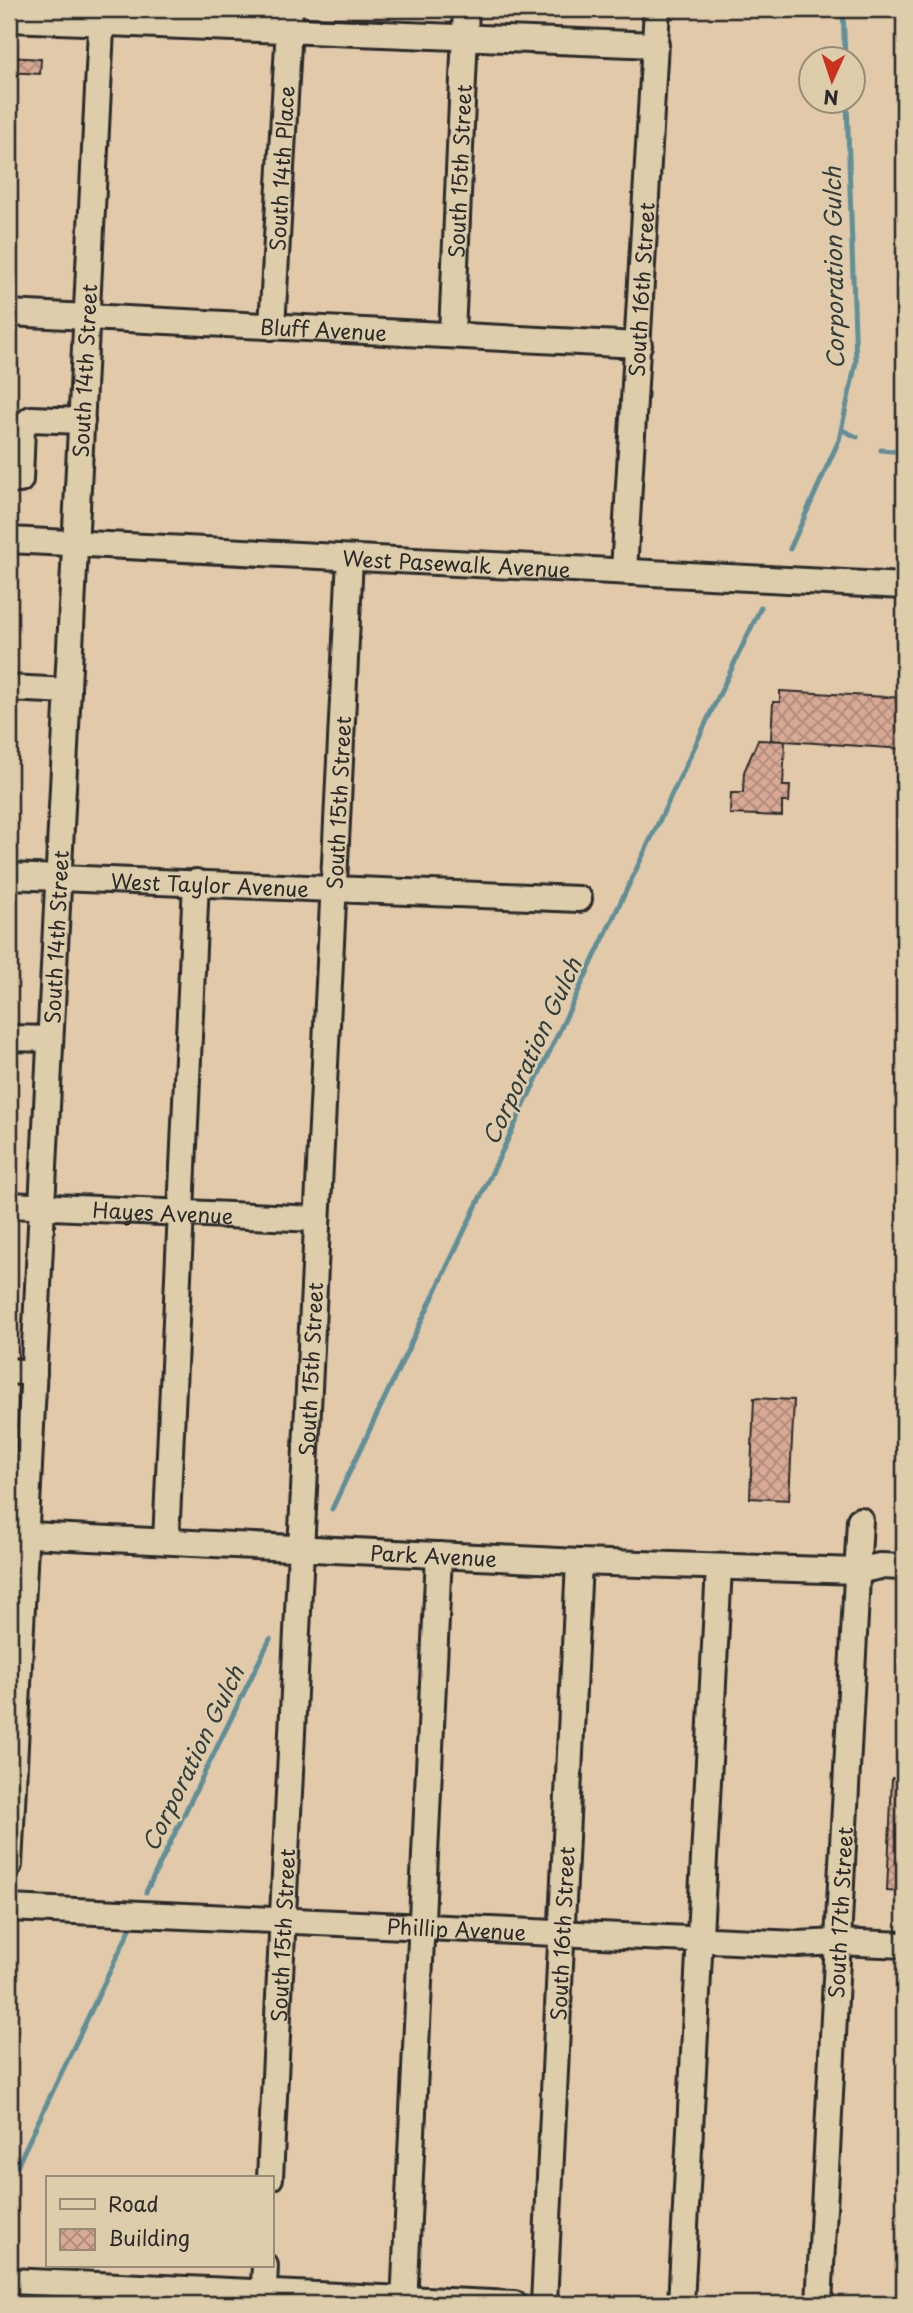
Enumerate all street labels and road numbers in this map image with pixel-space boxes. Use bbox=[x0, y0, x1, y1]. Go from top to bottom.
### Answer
street label: South 15th Street bbox=[439, 84, 479, 259]
street label: South 14th Place bbox=[260, 85, 302, 252]
street label: South 16th Street bbox=[619, 201, 662, 378]
street label: South 14th Street bbox=[64, 283, 104, 458]
street label: Bluff Avenue bbox=[259, 310, 388, 348]
street label: West Pasewalk Avenue bbox=[342, 541, 571, 585]
street label: South 15th Street bbox=[318, 715, 358, 890]
street label: South 14th Street bbox=[35, 850, 76, 1025]
street label: West Taylor Avenue bbox=[110, 864, 309, 904]
street label: Hayes Avenue bbox=[92, 1193, 234, 1231]
street label: South 15th Street bbox=[290, 1281, 330, 1456]
street label: Park Avenue bbox=[369, 1536, 498, 1574]
street label: South 17th Street bbox=[819, 1826, 860, 1999]
street label: South 16th Street bbox=[541, 1845, 582, 2021]
street label: South 15th Street bbox=[262, 1848, 302, 2023]
street label: Phillip Avenue bbox=[386, 1909, 527, 1948]

